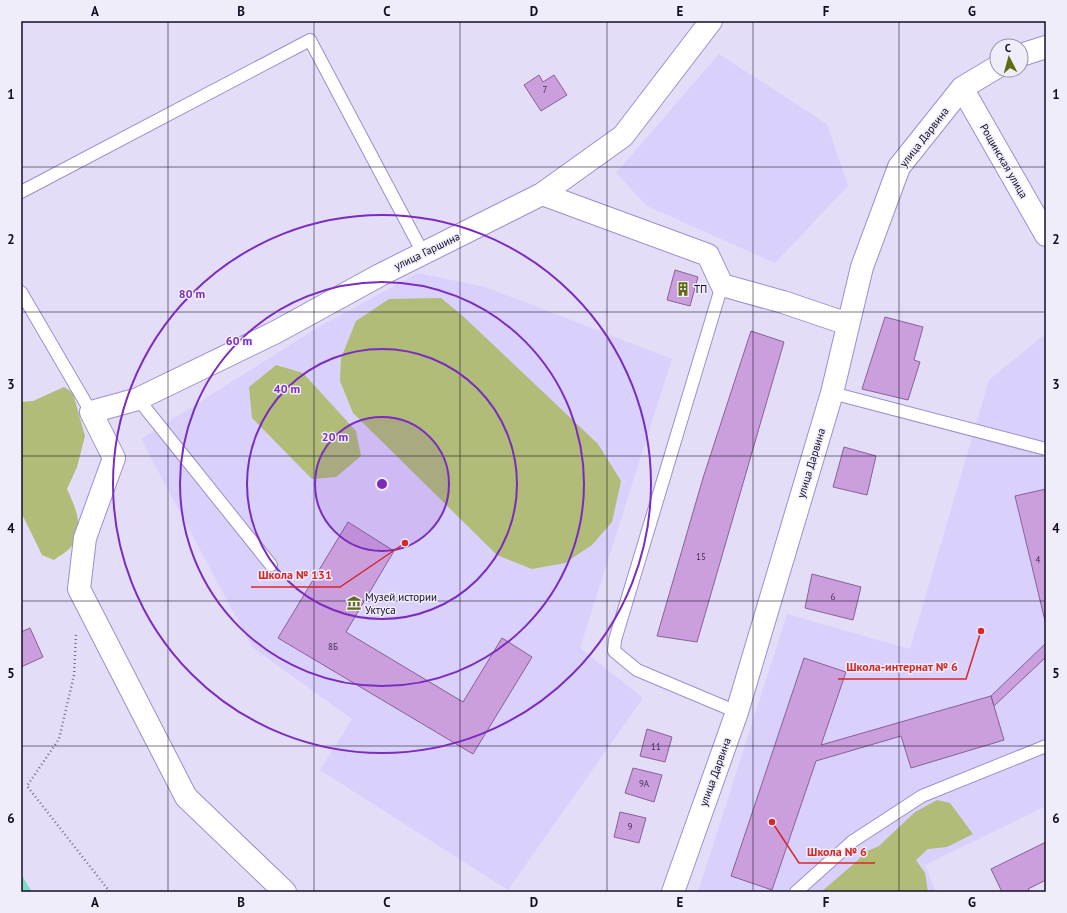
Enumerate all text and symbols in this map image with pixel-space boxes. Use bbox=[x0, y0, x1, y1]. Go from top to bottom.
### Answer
text: A bbox=[91, 3, 99, 20]
text: B bbox=[237, 3, 245, 20]
text: C bbox=[383, 3, 391, 20]
text: D bbox=[530, 3, 538, 20]
text: E bbox=[677, 3, 684, 20]
text: F bbox=[823, 3, 830, 20]
text: G bbox=[968, 3, 976, 20]
north arrow bbox=[989, 38, 1029, 78]
text: С bbox=[1004, 41, 1012, 55]
house number: 7 bbox=[543, 84, 548, 95]
text: 1 bbox=[7, 86, 15, 103]
text: 1 bbox=[1052, 86, 1060, 103]
street label: улица Дарвина bbox=[896, 104, 952, 170]
street label: Рощинская улица bbox=[977, 121, 1031, 201]
street label: улица Гаршина bbox=[392, 229, 462, 273]
text: 2 bbox=[7, 231, 15, 248]
text: 2 bbox=[1052, 231, 1060, 248]
building icon: ТП bbox=[675, 281, 691, 297]
place label: ТП bbox=[694, 282, 707, 296]
text: 80 m bbox=[179, 286, 205, 301]
text: 60 m bbox=[226, 333, 252, 348]
text: 3 bbox=[7, 376, 15, 393]
text: 3 bbox=[1052, 376, 1060, 393]
text: 40 m bbox=[274, 381, 300, 396]
street label: улица Дарвина bbox=[794, 426, 828, 500]
text: 20 m bbox=[322, 429, 348, 444]
centre of rings bbox=[375, 477, 389, 491]
text: 4 bbox=[7, 520, 15, 537]
text: 4 bbox=[1052, 520, 1060, 537]
house number: 15 bbox=[696, 551, 706, 562]
house number: 4 bbox=[1036, 554, 1041, 565]
callout: Школа № 131 bbox=[251, 563, 340, 587]
text: Школа № 131 bbox=[258, 567, 332, 582]
place label: Музей истории Уктуса bbox=[365, 590, 437, 617]
house number: 6 bbox=[831, 591, 836, 602]
museum icon: Музей истории Уктуса bbox=[346, 595, 362, 611]
house number: 8Б bbox=[328, 641, 338, 652]
callout: Школа-интернат № 6 bbox=[838, 655, 966, 679]
text: Школа-интернат № 6 bbox=[846, 659, 958, 674]
text: 5 bbox=[7, 665, 15, 682]
text: 5 bbox=[1052, 665, 1060, 682]
street label: улица Дарвина bbox=[696, 736, 734, 808]
house number: 11 bbox=[651, 741, 661, 752]
house number: 9А bbox=[639, 778, 650, 789]
text: 6 bbox=[7, 810, 15, 827]
text: 6 bbox=[1052, 810, 1060, 827]
house number: 9 bbox=[628, 821, 633, 832]
callout: Школа № 6 bbox=[799, 839, 875, 863]
text: Школа № 6 bbox=[807, 844, 867, 859]
text: A bbox=[91, 894, 99, 911]
text: B bbox=[237, 894, 245, 911]
text: C bbox=[383, 894, 391, 911]
text: D bbox=[530, 894, 538, 911]
text: E bbox=[677, 894, 684, 911]
text: F bbox=[823, 894, 830, 911]
text: G bbox=[968, 894, 976, 911]

